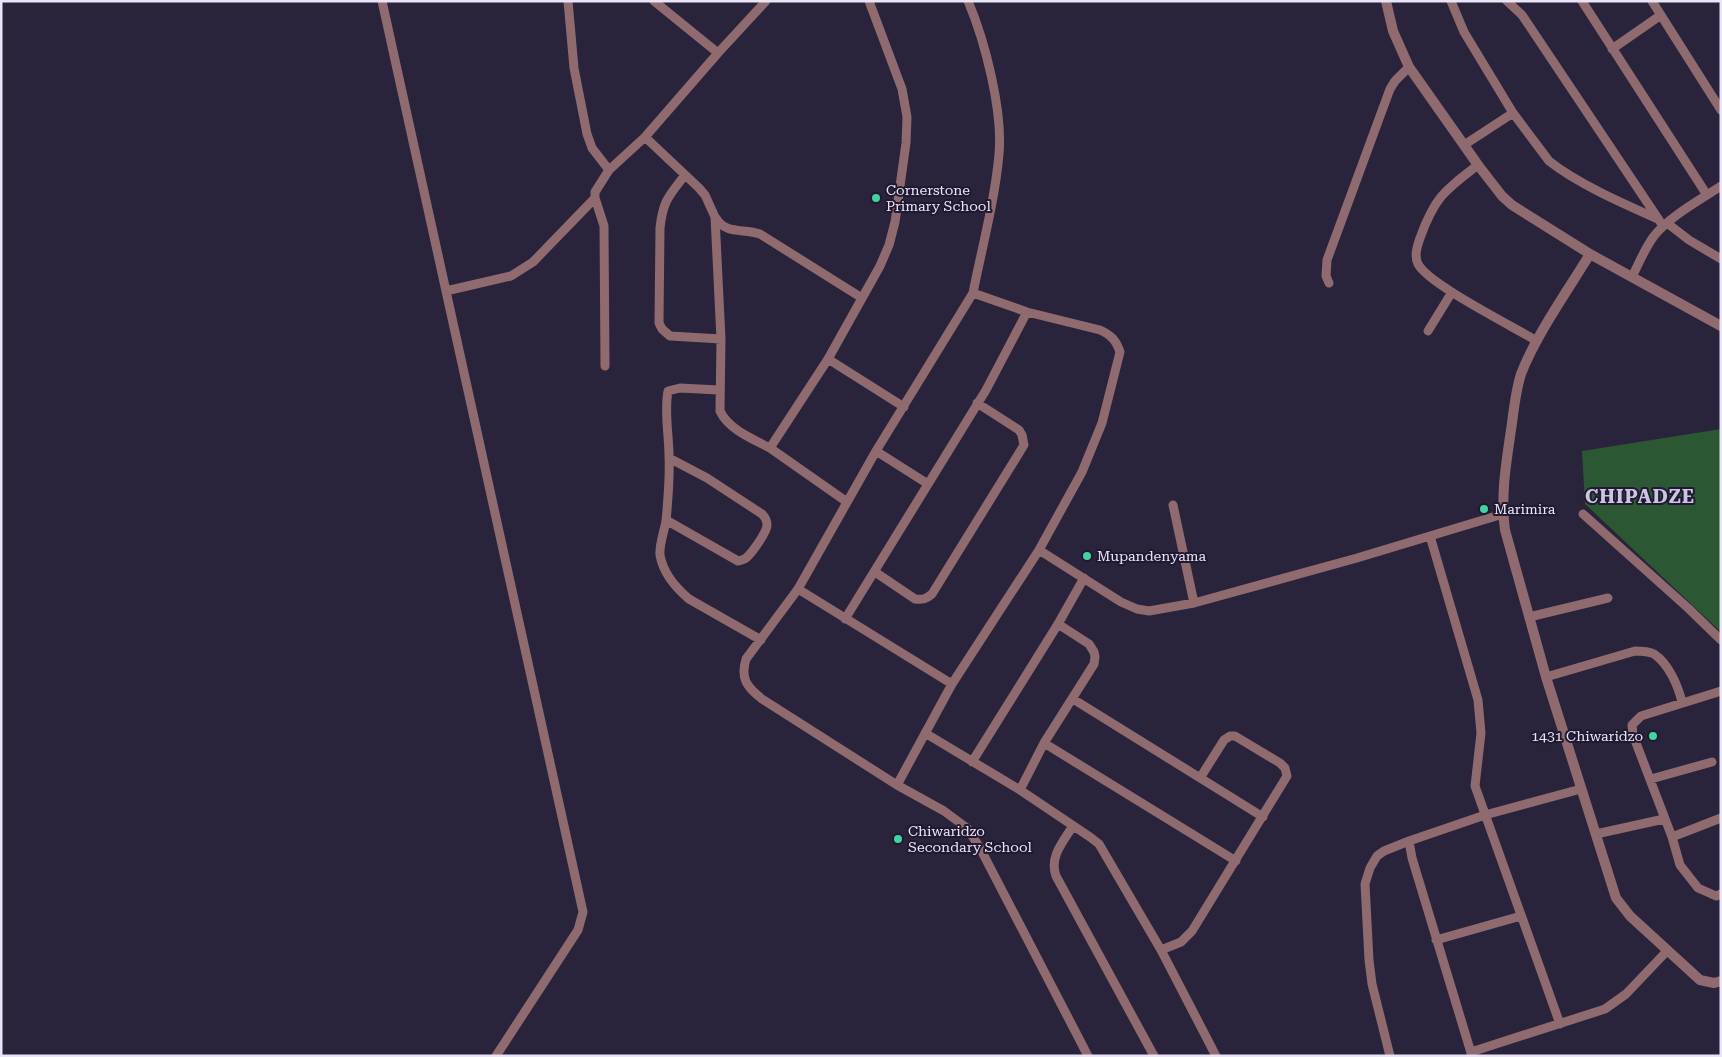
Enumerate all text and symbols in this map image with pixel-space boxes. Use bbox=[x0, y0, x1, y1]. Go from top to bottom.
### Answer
place label: Cornerstone Primary School bbox=[886, 182, 991, 214]
marker: Cornerstone Primary School bbox=[870, 192, 882, 204]
district label: CHIPADZE bbox=[1585, 485, 1695, 508]
place label: Marimira bbox=[1494, 501, 1556, 517]
marker: Marimira bbox=[1478, 503, 1490, 515]
place label: Mupandenyama bbox=[1097, 548, 1207, 564]
marker: Mupandenyama bbox=[1081, 550, 1093, 562]
place label: 1431 Chiwaridzo bbox=[1531, 728, 1643, 744]
marker: 1431 Chiwaridzo bbox=[1647, 730, 1659, 742]
place label: Chiwaridzo Secondary School bbox=[908, 823, 1033, 855]
marker: Chiwaridzo Secondary School bbox=[892, 833, 904, 845]

